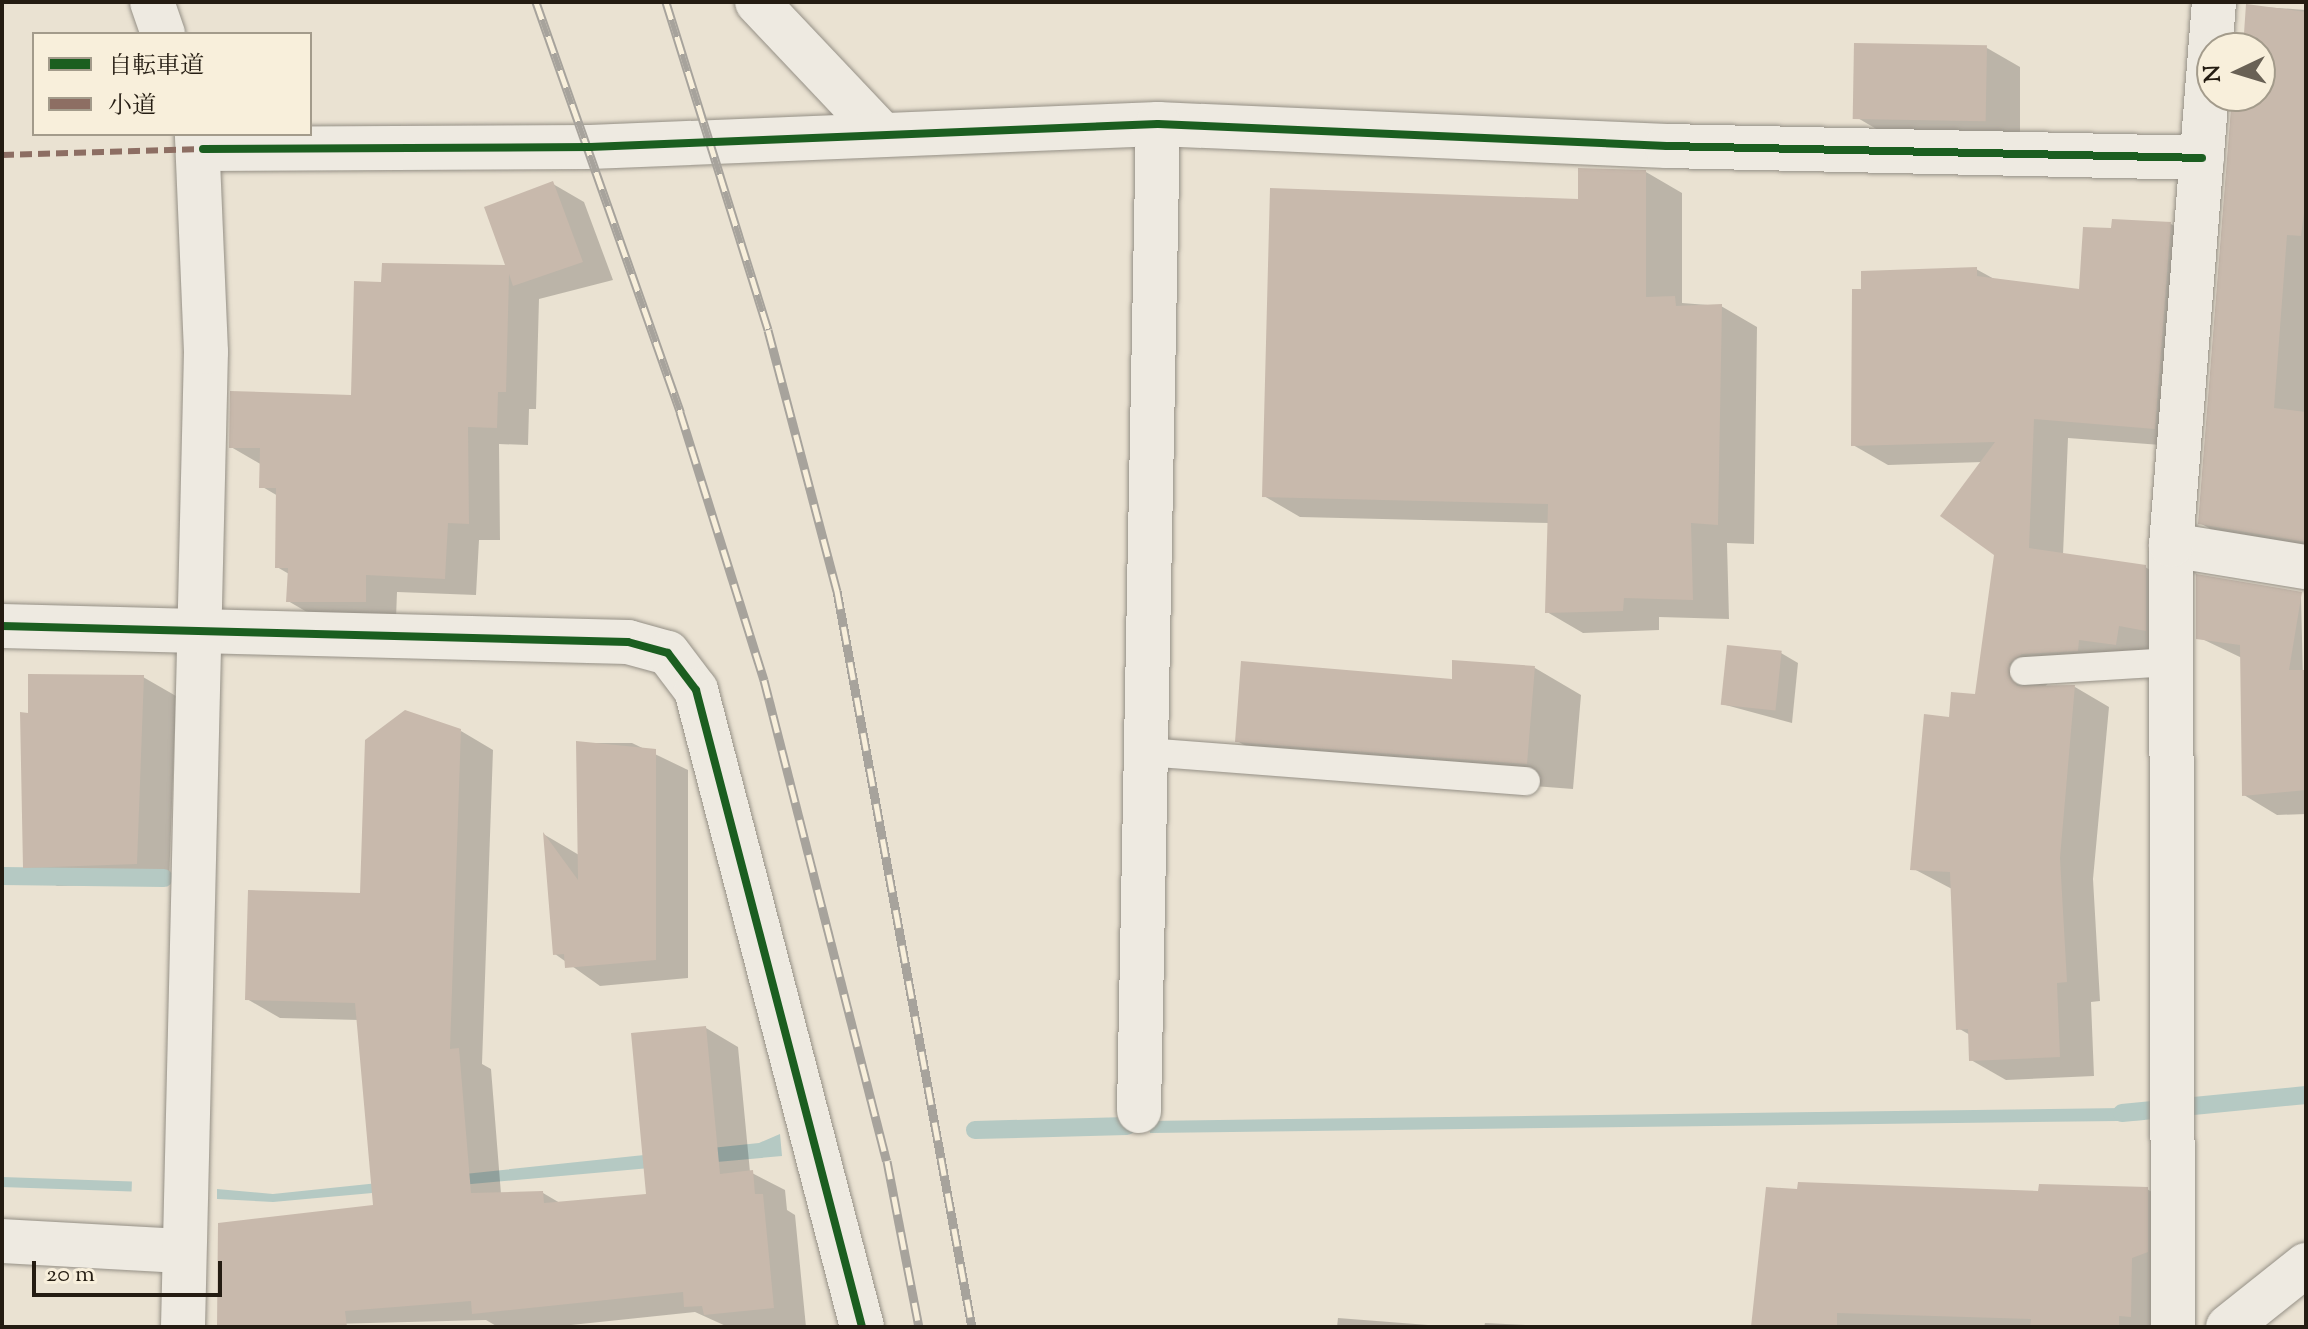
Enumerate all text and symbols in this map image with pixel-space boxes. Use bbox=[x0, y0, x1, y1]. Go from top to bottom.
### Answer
legend bbox=[32, 32, 312, 136]
north arrow bbox=[2196, 32, 2276, 112]
text: 自転車道 bbox=[108, 50, 204, 84]
text: N bbox=[2197, 64, 2231, 83]
text: 小道 bbox=[108, 90, 156, 124]
scale bar bbox=[36, 1245, 226, 1295]
text: 20 m bbox=[46, 1258, 95, 1292]

